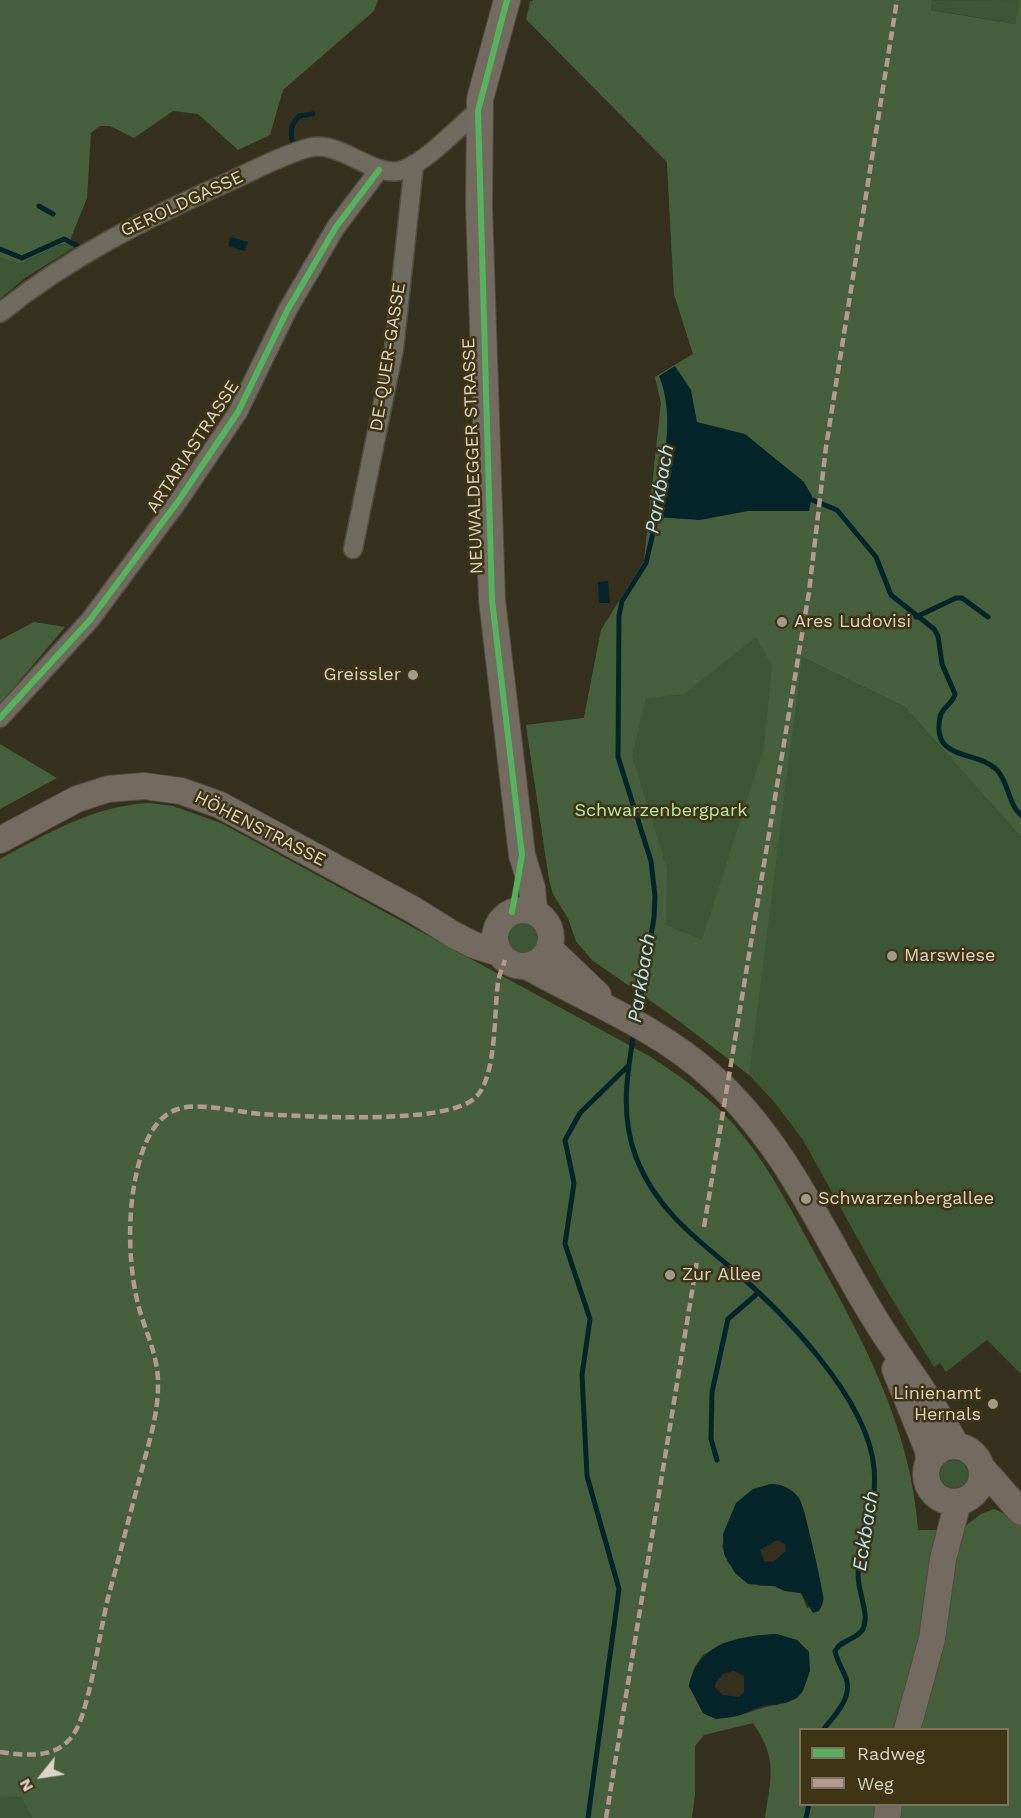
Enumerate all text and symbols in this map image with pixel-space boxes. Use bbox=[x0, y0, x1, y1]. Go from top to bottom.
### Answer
street label: GEROLDGASSE bbox=[117, 166, 247, 242]
street label: DE-QUER-GASSE bbox=[366, 281, 410, 433]
street label: NEUWALDEGGER STRASSE bbox=[458, 337, 488, 575]
street label: ARTARIASTRASSE bbox=[142, 377, 244, 517]
water label: Parkbach bbox=[640, 442, 680, 536]
place label: Ares Ludovisi bbox=[794, 611, 911, 633]
marker: Ares Ludovisi bbox=[775, 615, 789, 629]
place label: Greissler bbox=[324, 664, 401, 686]
marker: Greissler bbox=[406, 668, 420, 682]
street label: HÖHENSTRASSE bbox=[191, 787, 329, 871]
park label: Schwarzenbergpark bbox=[574, 800, 748, 822]
water label: Parkbach bbox=[623, 931, 661, 1025]
place label: Marswiese bbox=[904, 945, 995, 967]
marker: Marswiese bbox=[885, 949, 899, 963]
place label: Schwarzenbergallee bbox=[818, 1188, 994, 1210]
marker: Schwarzenbergallee bbox=[799, 1192, 813, 1206]
place label: Zur Allee bbox=[682, 1264, 761, 1286]
marker: Zur Allee bbox=[663, 1268, 677, 1282]
place label: Linienamt Hernals bbox=[893, 1383, 981, 1426]
marker: Linienamt Hernals bbox=[986, 1397, 1000, 1411]
water label: Eckbach bbox=[848, 1489, 884, 1573]
legend bbox=[799, 1728, 1009, 1806]
text: Radweg bbox=[857, 1743, 925, 1764]
north arrow bbox=[12, 1746, 72, 1806]
text: Weg bbox=[857, 1773, 894, 1794]
text: N bbox=[15, 1775, 37, 1795]

